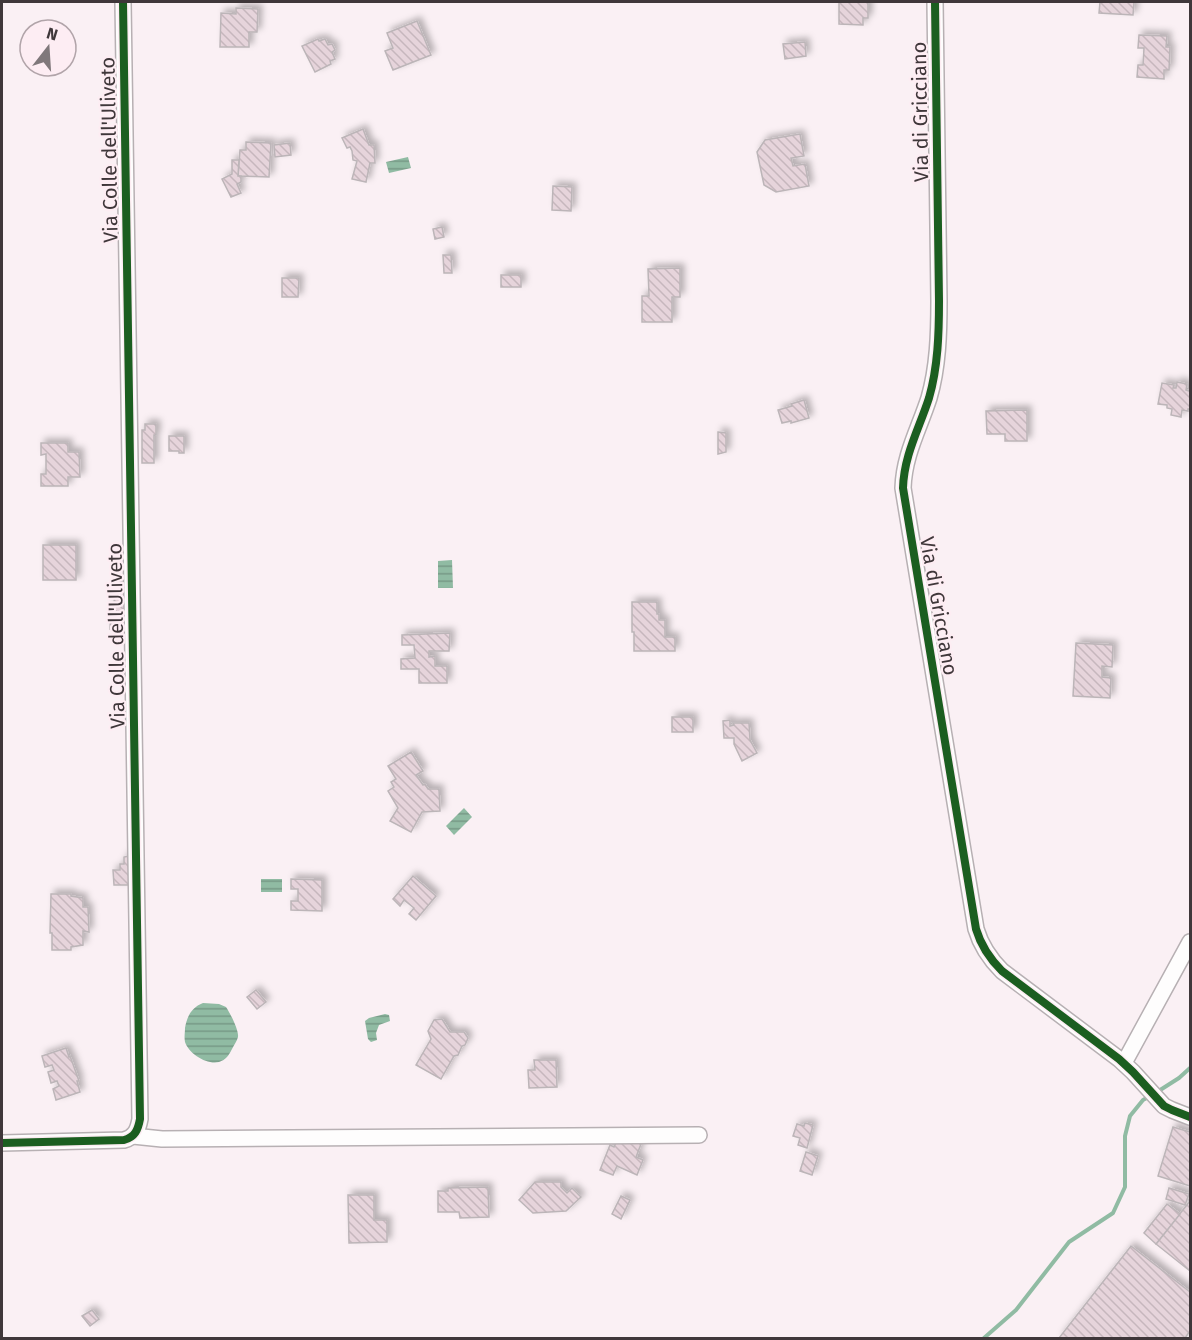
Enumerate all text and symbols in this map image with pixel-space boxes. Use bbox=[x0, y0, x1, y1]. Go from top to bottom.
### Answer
north arrow bbox=[18, 18, 78, 78]
text: N bbox=[44, 23, 60, 45]
street label: Via di Gricciano bbox=[907, 42, 933, 182]
street label: Via Colle dell'Uliveto bbox=[95, 57, 123, 243]
street label: Via di Gricciano bbox=[915, 535, 963, 677]
street label: Via Colle dell'Uliveto bbox=[102, 543, 130, 729]

